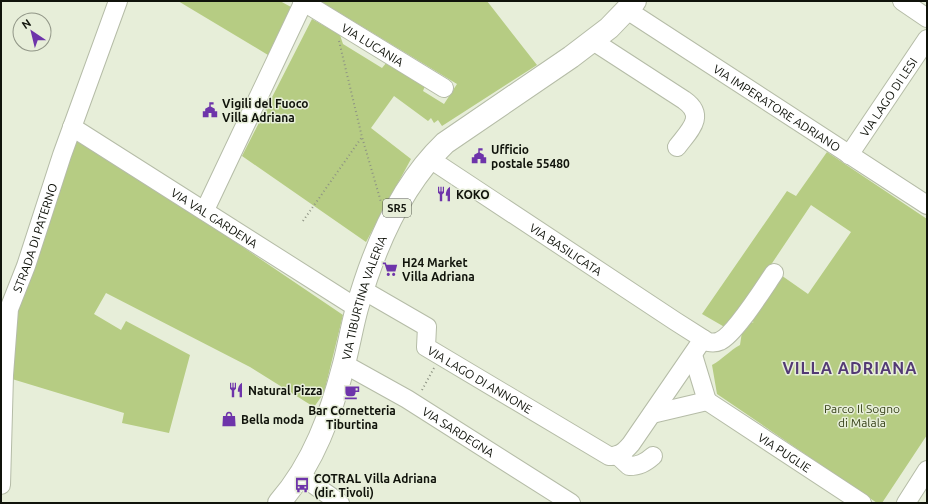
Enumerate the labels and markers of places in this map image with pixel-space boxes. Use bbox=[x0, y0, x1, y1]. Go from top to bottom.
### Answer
place label: Vigili del Fuoco Villa Adriana bbox=[222, 97, 309, 124]
public building icon: Vigili del Fuoco Villa Adriana bbox=[201, 101, 219, 119]
place label: Ufficio postale 55480 bbox=[491, 143, 570, 170]
public building icon: Ufficio postale 55480 bbox=[470, 147, 488, 165]
restaurant icon: KOKO bbox=[435, 185, 453, 203]
place label: KOKO bbox=[456, 188, 490, 201]
place label: H24 Market Villa Adriana bbox=[402, 256, 475, 283]
supermarket icon: H24 Market Villa Adriana bbox=[381, 260, 399, 278]
restaurant icon: Natural Pizza bbox=[227, 381, 245, 399]
cafe icon: Bar Cornetteria Tiburtina bbox=[343, 383, 361, 401]
place label: Natural Pizza bbox=[248, 384, 323, 397]
place label: Bar Cornetteria Tiburtina bbox=[308, 404, 396, 431]
shop icon: Bella moda bbox=[220, 410, 238, 428]
place label: Bella moda bbox=[241, 413, 304, 426]
place label: COTRAL Villa Adriana (dir. Tivoli) bbox=[314, 472, 437, 500]
bus stop icon: COTRAL Villa Adriana (dir. Tivoli) bbox=[293, 476, 311, 494]

